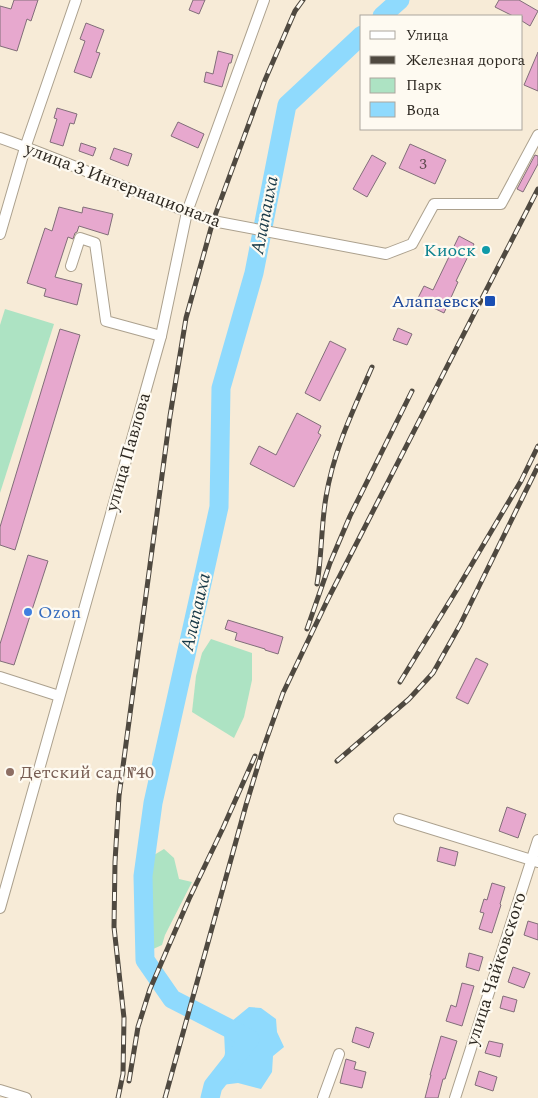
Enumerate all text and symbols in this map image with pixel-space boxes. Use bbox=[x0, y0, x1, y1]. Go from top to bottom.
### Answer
legend bbox=[360, 15, 523, 130]
text: Улица bbox=[406, 24, 449, 47]
text: Железная дорога bbox=[406, 49, 526, 72]
text: Парк bbox=[406, 74, 442, 97]
text: Вода bbox=[406, 99, 440, 122]
street label: улица 3 Интернационала bbox=[20, 135, 225, 235]
house number: 3 bbox=[419, 153, 427, 176]
water label: Алапаиха bbox=[243, 173, 287, 258]
place label: Киоск bbox=[424, 237, 476, 264]
marker: Киоск bbox=[480, 244, 492, 256]
place label: Алапаевск bbox=[392, 288, 479, 315]
marker: Алапаевск bbox=[483, 294, 497, 308]
street label: улица Павлова bbox=[98, 389, 158, 516]
water label: Алапаиха bbox=[173, 570, 219, 655]
place label: Ozon bbox=[38, 599, 81, 626]
marker: Ozon bbox=[22, 606, 34, 618]
place label: Детский сад №40 bbox=[20, 759, 154, 786]
marker: Детский сад №40 bbox=[4, 766, 16, 778]
street label: улица Чайковского bbox=[458, 889, 534, 1050]

